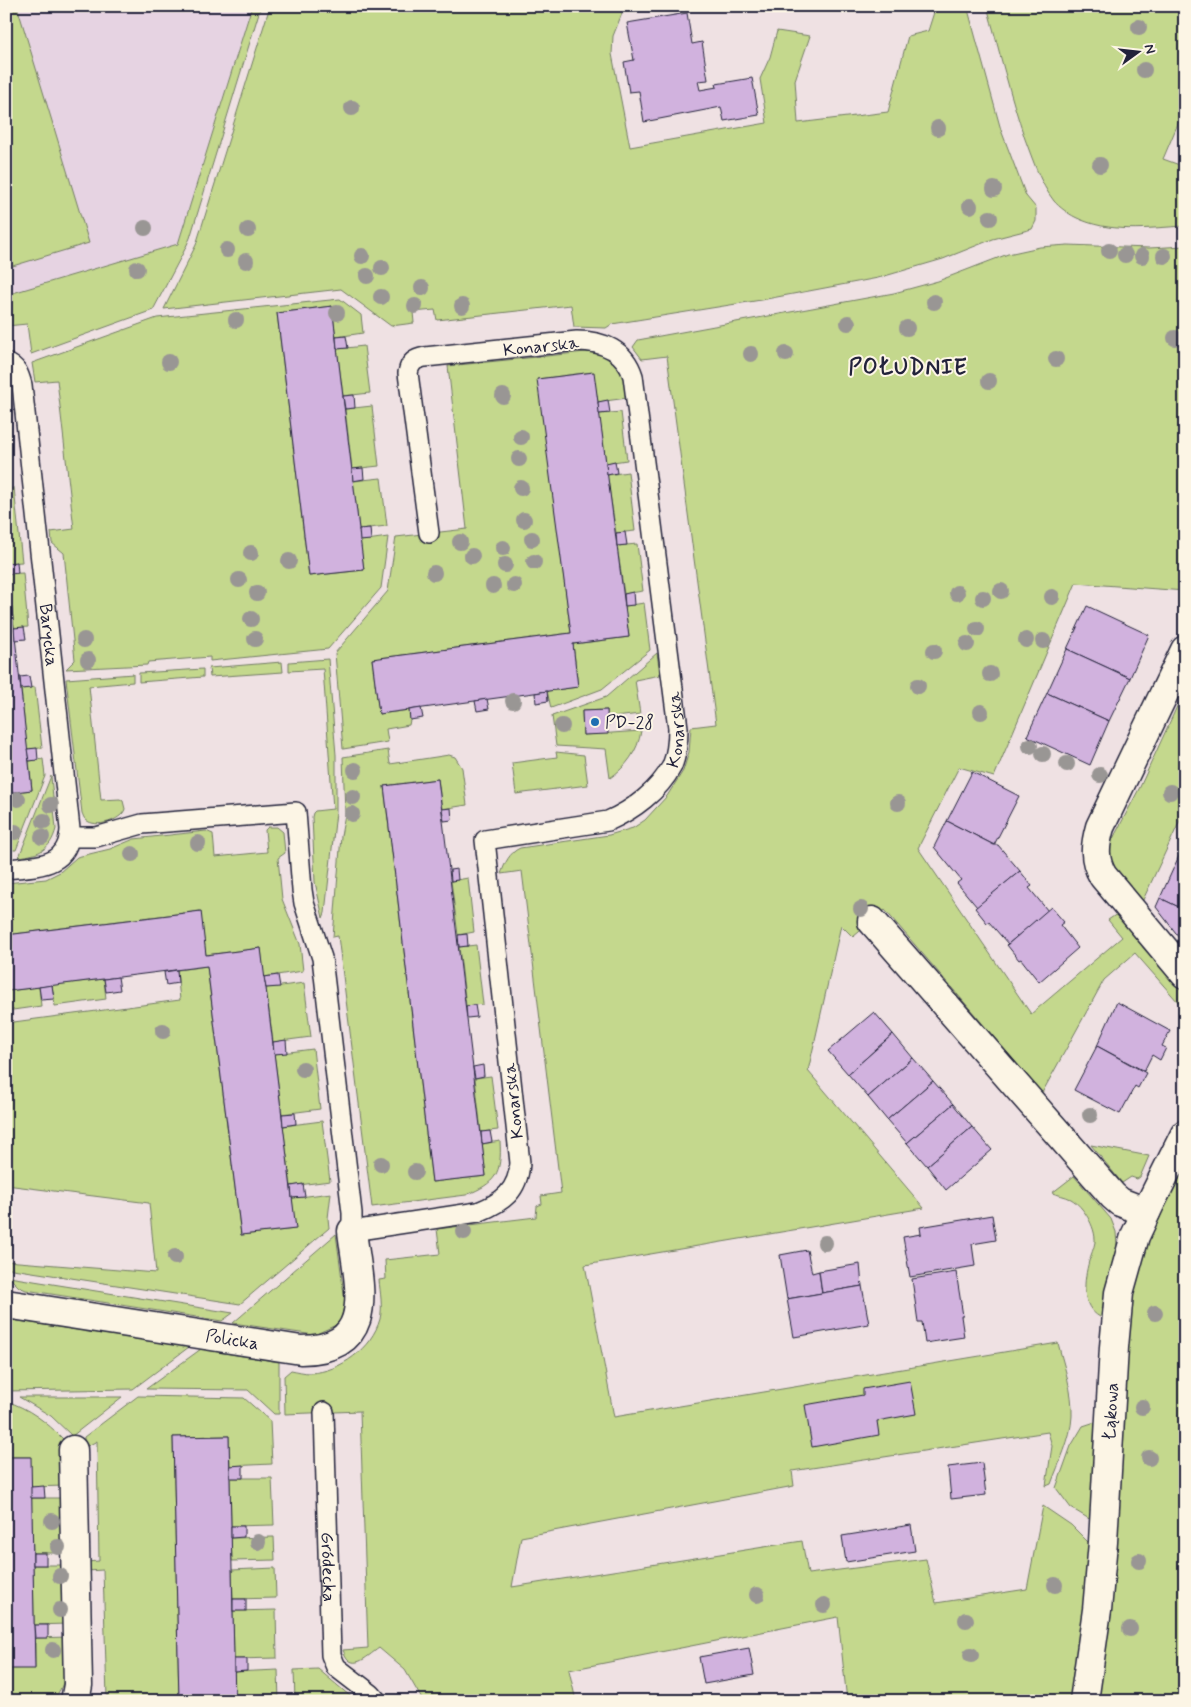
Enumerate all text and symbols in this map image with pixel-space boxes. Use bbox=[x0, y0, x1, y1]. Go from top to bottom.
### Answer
north arrow bbox=[1114, 28, 1164, 78]
text: N bbox=[1140, 42, 1159, 56]
street label: Konarska bbox=[502, 331, 580, 363]
district label: POŁUDNIE bbox=[848, 354, 968, 382]
street label: Barycka bbox=[33, 602, 63, 668]
street label: Konarska bbox=[661, 690, 691, 771]
place label: PD-28 bbox=[605, 711, 654, 735]
marker: PD-28 bbox=[589, 716, 601, 728]
street label: Konarska bbox=[498, 1062, 530, 1140]
street label: Policka bbox=[204, 1324, 260, 1356]
street label: Łąkowa bbox=[1098, 1382, 1125, 1441]
street label: Gródecka bbox=[314, 1532, 340, 1602]

